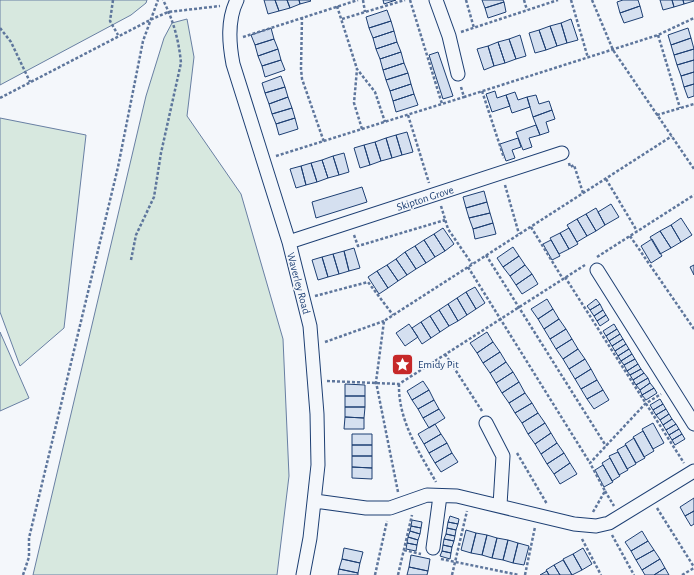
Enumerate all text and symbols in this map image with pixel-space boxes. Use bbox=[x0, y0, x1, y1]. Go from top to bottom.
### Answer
street label: Skipton Grove bbox=[395, 184, 455, 213]
street label: Waverley Road bbox=[285, 251, 312, 316]
place icon: Emidy Pit bbox=[389, 351, 415, 377]
place label: Emidy Pit bbox=[418, 359, 459, 370]

